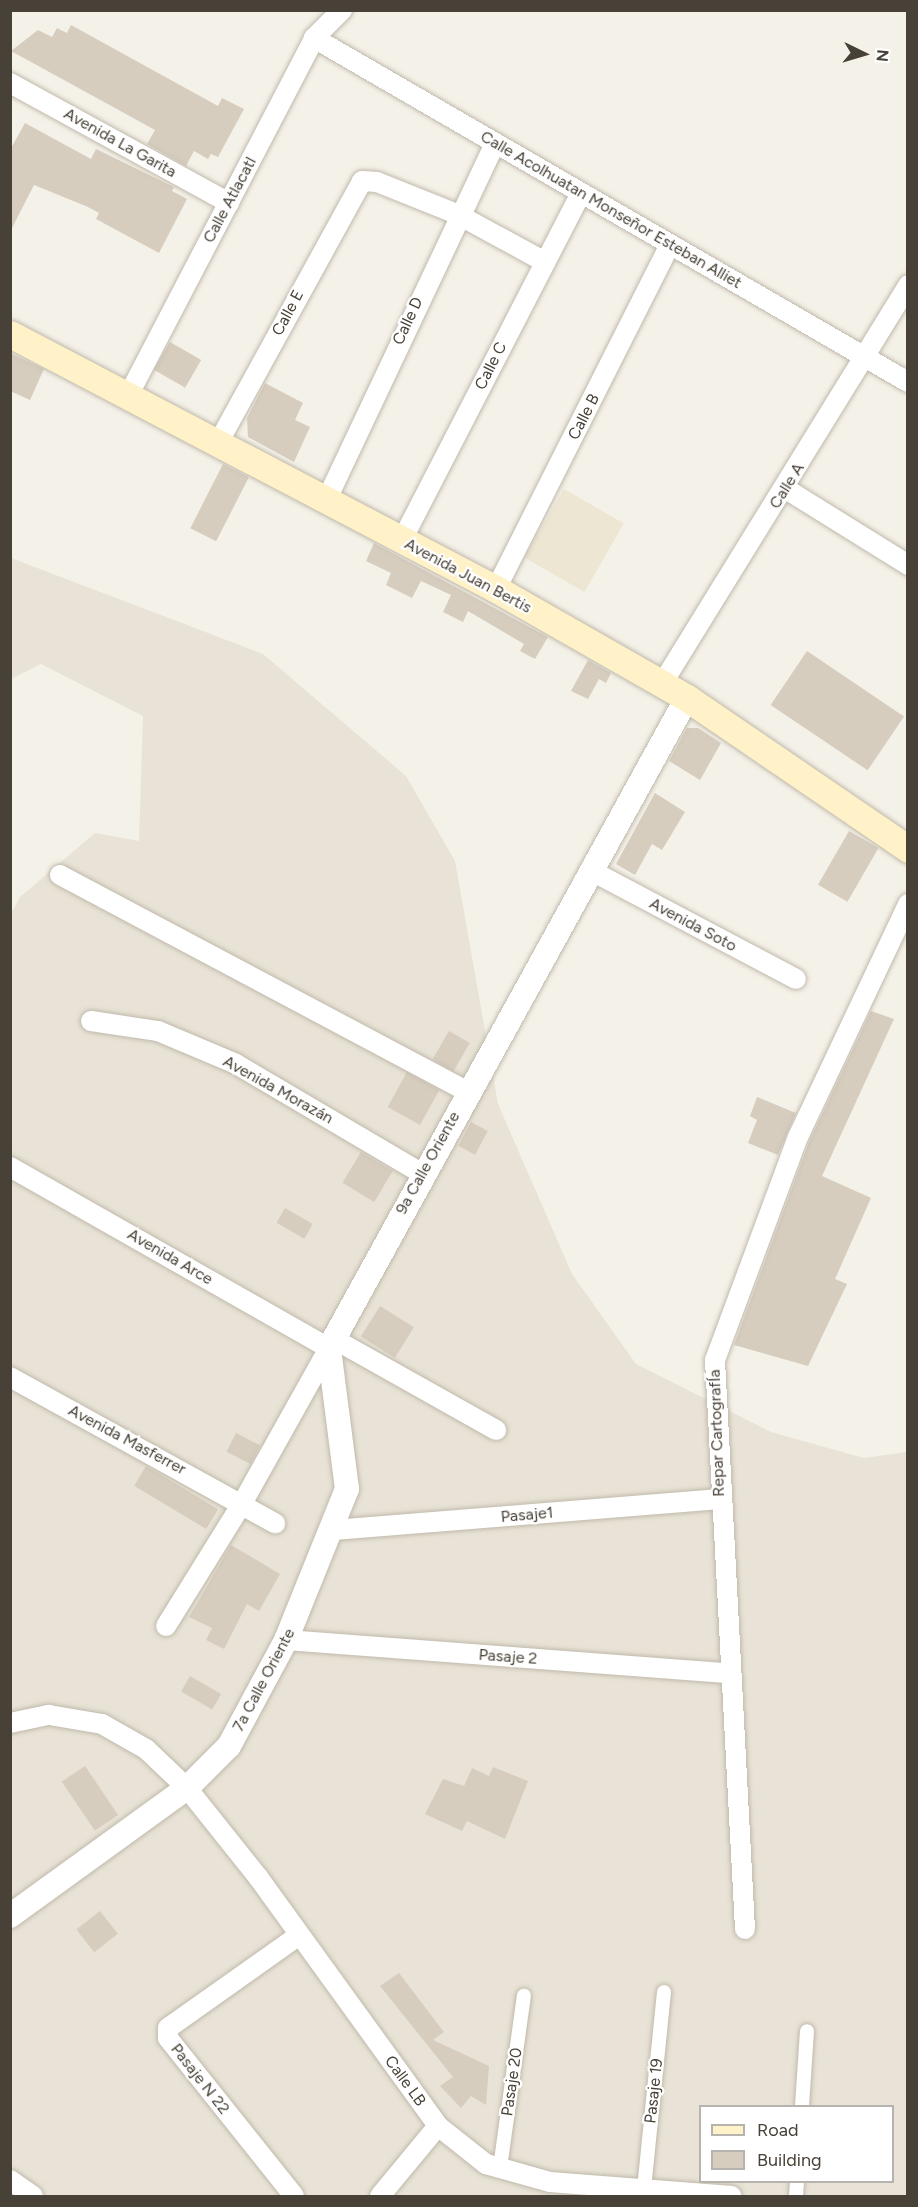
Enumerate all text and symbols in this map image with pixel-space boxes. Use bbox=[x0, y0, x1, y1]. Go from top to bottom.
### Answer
north arrow bbox=[834, 24, 894, 84]
text: N bbox=[872, 49, 892, 63]
street label: Avenida La Garita bbox=[60, 104, 180, 182]
street label: Calle Acolhuatan Monseñor Esteban Alliet bbox=[477, 127, 745, 293]
street label: Calle Atlacatl bbox=[199, 154, 261, 246]
street label: Calle E bbox=[268, 287, 308, 339]
street label: Calle D bbox=[389, 294, 427, 348]
street label: Calle C bbox=[471, 339, 511, 393]
street label: Calle B bbox=[564, 391, 604, 443]
street label: Calle A bbox=[766, 460, 808, 512]
street label: Avenida Juan Bertis bbox=[401, 534, 535, 618]
street label: Avenida Soto bbox=[646, 894, 740, 956]
street label: Avenida Morazán bbox=[220, 1052, 336, 1128]
street label: 9a Calle Oriente bbox=[392, 1108, 464, 1218]
street label: Avenida Arce bbox=[124, 1225, 216, 1289]
street label: Repar CartografÍa bbox=[705, 1369, 729, 1497]
street label: Avenida Masferrer bbox=[65, 1401, 189, 1479]
street label: Pasaje1 bbox=[500, 1503, 554, 1527]
street label: 7a Calle Oriente bbox=[229, 1625, 299, 1735]
street label: Pasaje 2 bbox=[478, 1645, 538, 1669]
street label: Pasaje N 22 bbox=[167, 2040, 233, 2118]
street label: Pasaje 20 bbox=[498, 2046, 526, 2118]
street label: Calle LB bbox=[380, 2052, 430, 2110]
street label: Pasaje 19 bbox=[641, 2057, 667, 2125]
legend bbox=[699, 2105, 894, 2183]
text: Road bbox=[757, 2119, 798, 2141]
text: Building bbox=[757, 2149, 822, 2171]

